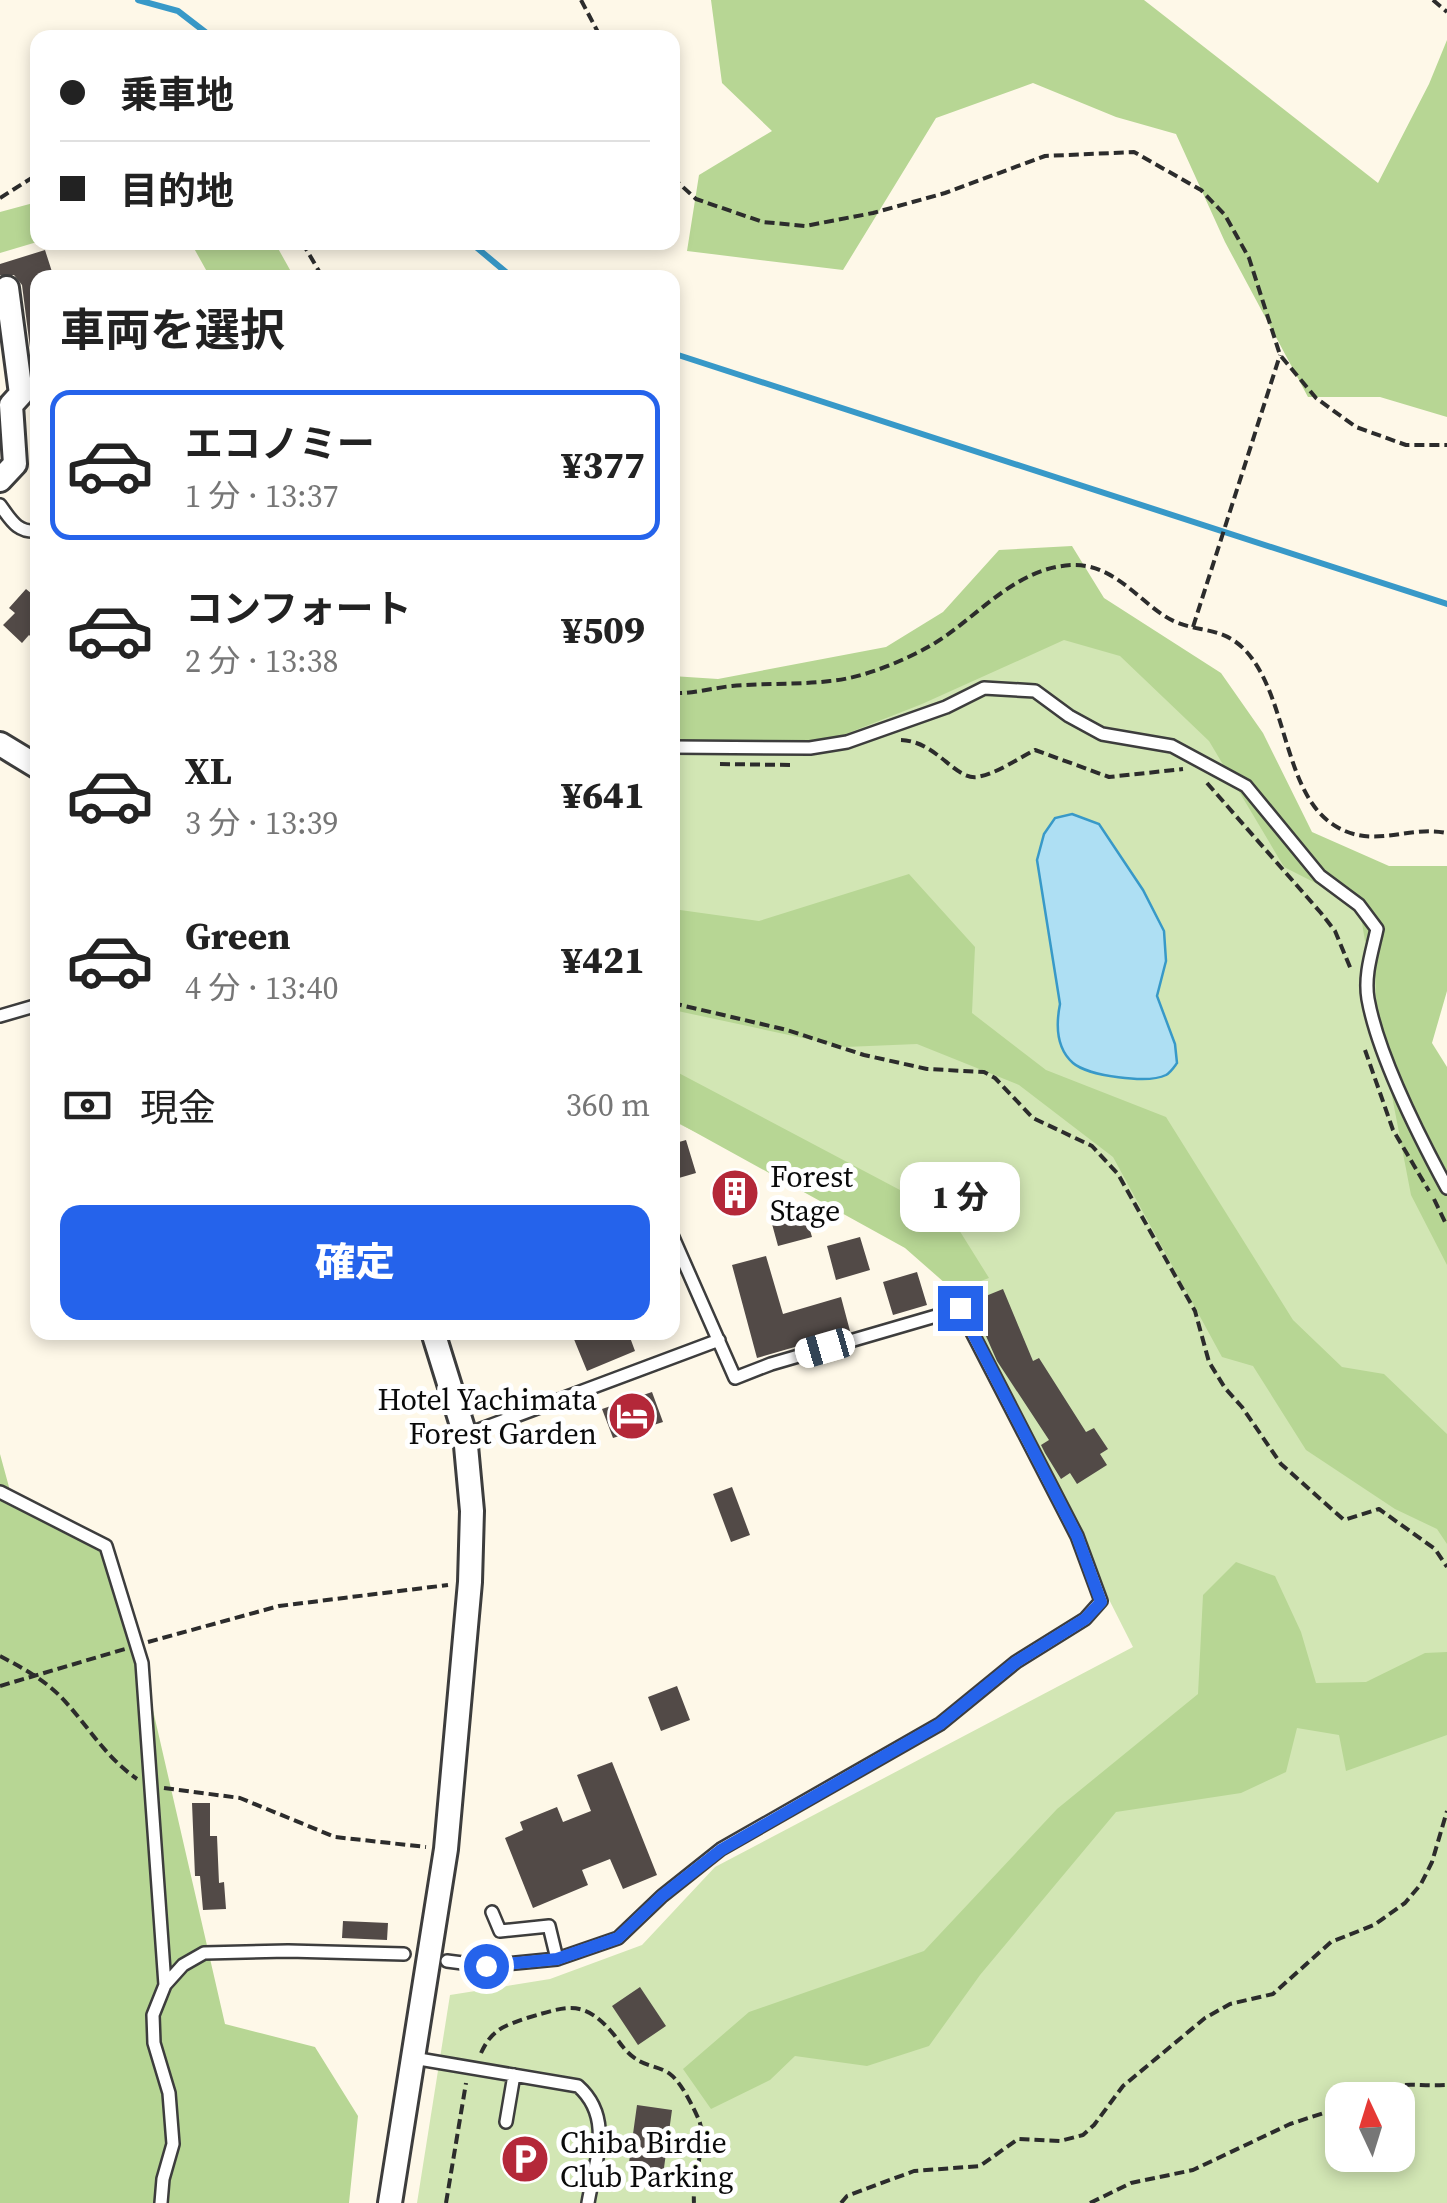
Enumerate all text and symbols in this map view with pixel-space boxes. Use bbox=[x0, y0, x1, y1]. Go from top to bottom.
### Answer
text: 乗車地 bbox=[120, 69, 234, 121]
text: 目的地 bbox=[120, 165, 234, 217]
text: 車両を選択 bbox=[60, 299, 285, 361]
text: エコノミー bbox=[185, 418, 375, 470]
icon: car bbox=[65, 420, 155, 510]
text: ¥377 bbox=[561, 439, 645, 491]
text: 1 分 · 13:37 bbox=[185, 474, 339, 518]
text: コンフォート bbox=[185, 583, 412, 635]
icon: car bbox=[65, 585, 155, 675]
text: ¥509 bbox=[561, 604, 645, 656]
text: 2 分 · 13:38 bbox=[185, 639, 339, 683]
text: XL bbox=[185, 745, 232, 797]
icon: car bbox=[65, 750, 155, 840]
text: ¥641 bbox=[561, 769, 645, 821]
text: 3 分 · 13:39 bbox=[185, 801, 339, 845]
text: Green bbox=[185, 910, 291, 962]
icon: car bbox=[65, 915, 155, 1005]
text: ¥421 bbox=[561, 934, 645, 986]
text: 4 分 · 13:40 bbox=[185, 966, 339, 1010]
icon: cash bbox=[60, 1078, 115, 1133]
text: 現金 bbox=[140, 1082, 216, 1134]
text: 360 m bbox=[566, 1083, 650, 1127]
place label: Forest Stage bbox=[770, 1156, 853, 1231]
callout: 1 分 bbox=[900, 1163, 1020, 1233]
building icon: Forest Stage bbox=[709, 1167, 761, 1219]
text: 1 分 bbox=[932, 1175, 988, 1219]
button: 確定 bbox=[60, 1205, 650, 1320]
route end bbox=[938, 1286, 983, 1331]
car bbox=[792, 1325, 858, 1371]
place label: Hotel Yachimata Forest Garden bbox=[378, 1379, 598, 1454]
hotel icon: Hotel Yachimata Forest Garden bbox=[606, 1390, 658, 1442]
route start bbox=[464, 1944, 509, 1989]
north arrow bbox=[1325, 2082, 1415, 2172]
map controls bbox=[1325, 2082, 1415, 2172]
place label: Chiba Birdie Club Parking bbox=[560, 2122, 734, 2197]
parking icon: Chiba Birdie Club Parking bbox=[499, 2133, 551, 2185]

